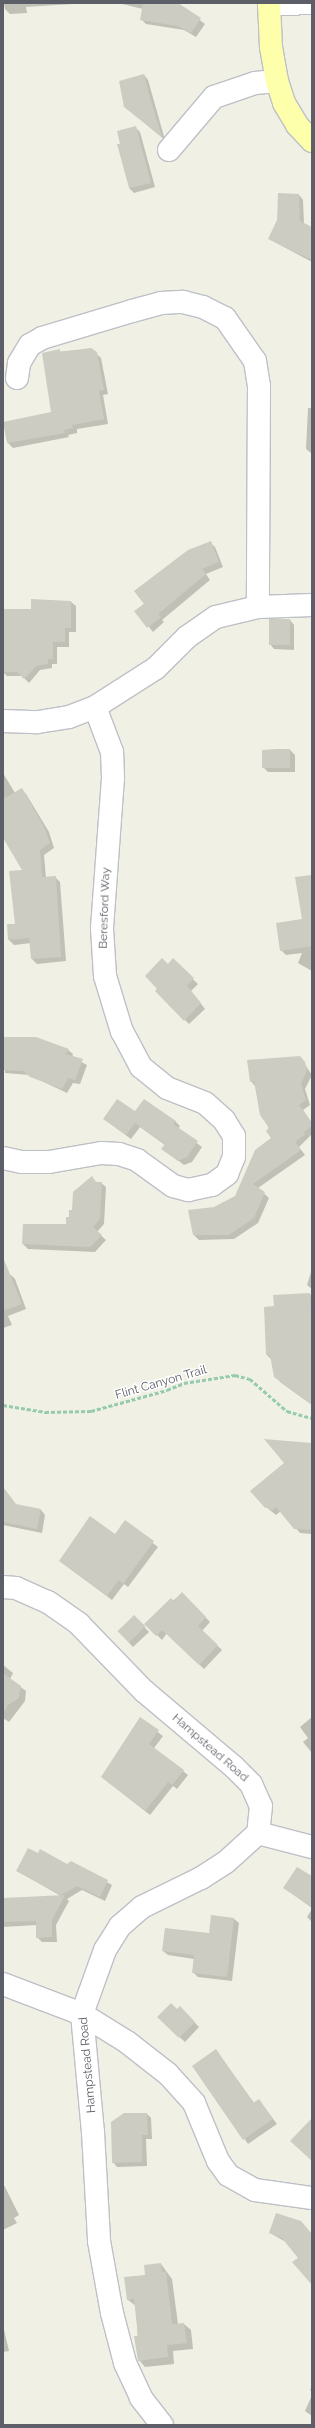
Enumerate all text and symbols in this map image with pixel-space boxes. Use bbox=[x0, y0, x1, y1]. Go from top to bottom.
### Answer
street label: Beresford Way bbox=[96, 867, 114, 949]
street label: Flint Canyon Trail bbox=[113, 1363, 209, 1403]
street label: Hampstead Road bbox=[169, 1711, 251, 1785]
street label: Hampstead Road bbox=[77, 2016, 99, 2114]

